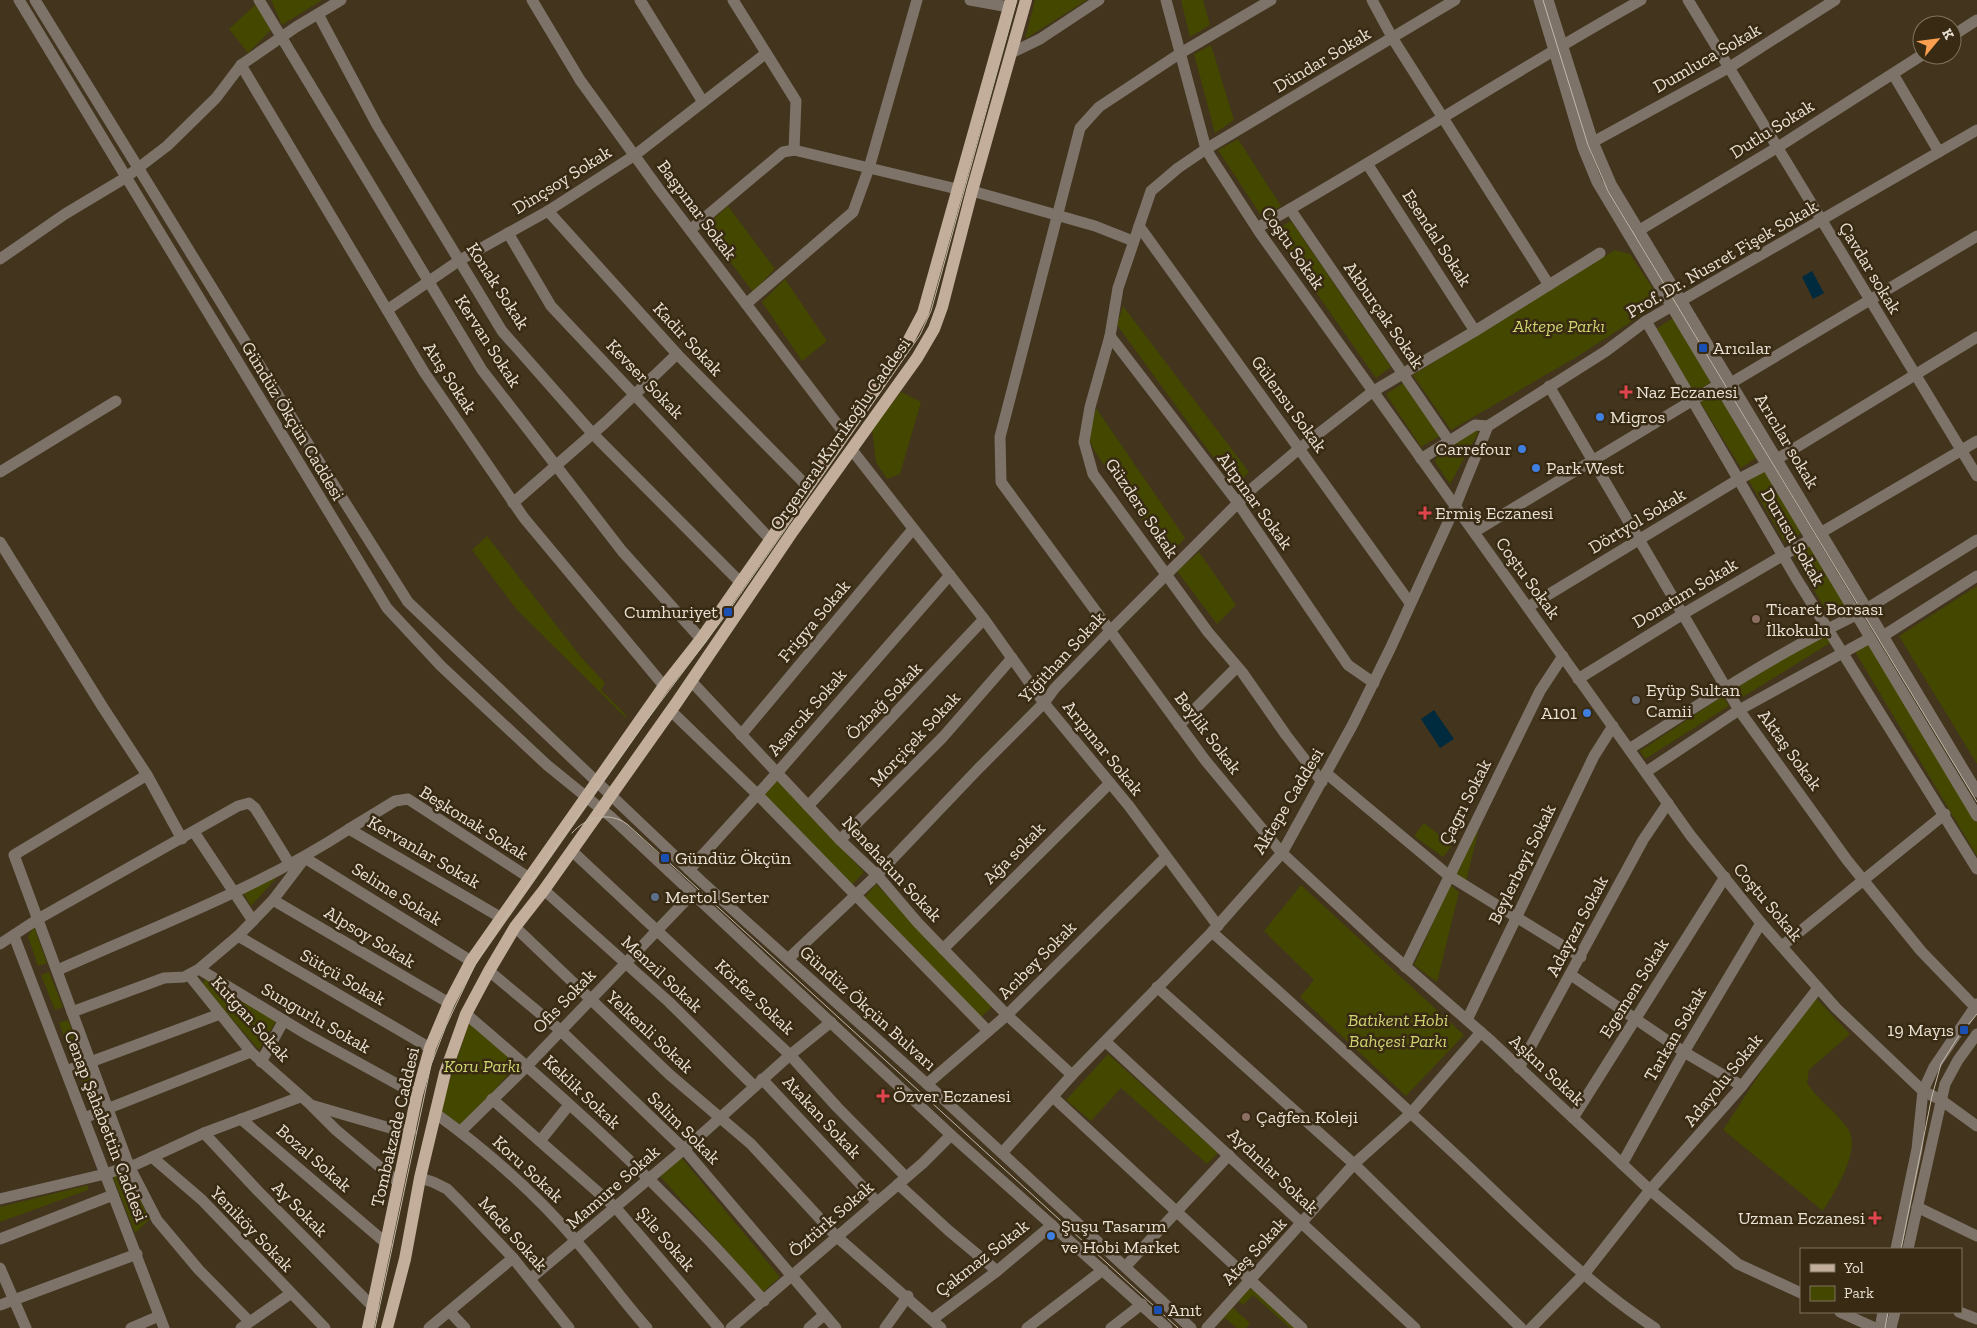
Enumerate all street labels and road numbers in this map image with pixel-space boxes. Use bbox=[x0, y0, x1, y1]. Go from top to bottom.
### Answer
street label: Dumluca Sokak bbox=[1649, 18, 1765, 98]
street label: Dündar Sokak bbox=[1269, 22, 1375, 98]
street label: Dutlu Sokak bbox=[1726, 94, 1819, 163]
street label: Dinçsoy Sokak bbox=[509, 141, 616, 219]
street label: Başpınar Sokak bbox=[652, 156, 742, 265]
street label: Esendal Sokak bbox=[1398, 185, 1477, 291]
street label: Prof. Dr. Nusret Fişek Sokak bbox=[1622, 195, 1822, 323]
street label: Coştu Sokak bbox=[1256, 202, 1330, 294]
street label: Çavdar sokak bbox=[1834, 218, 1906, 318]
street label: Konak Sokak bbox=[462, 238, 535, 334]
street label: Akburçak Sokak bbox=[1339, 257, 1429, 373]
street label: Kervan Sokak bbox=[450, 291, 526, 392]
street label: Kadir Sokak bbox=[648, 298, 728, 381]
street label: Orgeneral Kıvrıkoğlu Caddesi bbox=[765, 334, 915, 534]
street label: Kevser Sokak bbox=[602, 335, 689, 424]
street label: Gündüz Ökçün Caddesi bbox=[237, 338, 349, 504]
street label: Atış Sokak bbox=[419, 338, 482, 419]
street label: Gülensu Sokak bbox=[1246, 351, 1332, 457]
street label: Arıcılar sokak bbox=[1750, 389, 1824, 493]
street label: Altpınar Sokak bbox=[1212, 448, 1298, 554]
street label: Güzdere Sokak bbox=[1101, 454, 1184, 563]
street label: Dörtyol Sokak bbox=[1584, 483, 1690, 559]
street label: Durusu Sokak bbox=[1756, 484, 1830, 590]
street label: Coştu Sokak bbox=[1491, 533, 1565, 624]
street label: Donatım Sokak bbox=[1629, 553, 1742, 633]
street label: Frigya Sokak bbox=[773, 575, 855, 667]
street label: Yiğithan Sokak bbox=[1013, 606, 1110, 708]
street label: Özbağ Sokak bbox=[841, 657, 927, 745]
street label: Asarcık Sokak bbox=[763, 663, 851, 760]
street label: Morçiçek Sokak bbox=[865, 686, 965, 791]
street label: Beylik Sokak bbox=[1170, 687, 1247, 779]
street label: Arıpınar Sokak bbox=[1058, 696, 1148, 800]
street label: Aktaş Sokak bbox=[1753, 705, 1827, 795]
street label: Aktepe Caddesi bbox=[1248, 744, 1328, 858]
street label: Çagrı Sokak bbox=[1434, 755, 1496, 848]
street label: Beşkonak Sokak bbox=[416, 781, 533, 866]
street label: Beylerbeyi Sokak bbox=[1483, 800, 1561, 928]
street label: Kervanlar Sokak bbox=[364, 811, 485, 893]
street label: Nenehatun Sokak bbox=[837, 812, 947, 927]
street label: Ağa sokak bbox=[978, 817, 1050, 889]
street label: Selime Sokak bbox=[348, 858, 447, 931]
street label: Coştu Sokak bbox=[1729, 858, 1808, 946]
street label: Adayazı Sokak bbox=[1541, 871, 1613, 980]
street label: Alpsoy Sokak bbox=[320, 901, 420, 973]
street label: Acıbey Sokak bbox=[993, 916, 1081, 1004]
street label: Menzil Sokak bbox=[617, 931, 708, 1018]
street label: Egemen Sokak bbox=[1595, 933, 1674, 1042]
street label: Gündüz Ökçün Bulvarı bbox=[795, 941, 941, 1075]
street label: Sütçü Sokak bbox=[296, 944, 390, 1011]
street label: Körfez Sokak bbox=[711, 955, 800, 1040]
street label: Ofis Sokak bbox=[528, 964, 601, 1038]
street label: Kutgan Sokak bbox=[207, 972, 296, 1067]
street label: Sungurlu Sokak bbox=[257, 978, 375, 1058]
street label: Tarkan Sokak bbox=[1639, 982, 1711, 1085]
street label: Yelkenli Sokak bbox=[601, 985, 699, 1078]
street label: Cenap Şahabettin Caddesi bbox=[59, 1028, 153, 1224]
street label: Adayolu Sokak bbox=[1679, 1029, 1768, 1131]
street label: Aşkın Sokak bbox=[1505, 1030, 1590, 1111]
street label: Tombakzade Caddesi bbox=[366, 1045, 424, 1209]
street label: Keklik Sokak bbox=[538, 1050, 626, 1134]
street label: Atakan Sokak bbox=[778, 1071, 866, 1164]
street label: Salim Sokak bbox=[643, 1087, 725, 1169]
street label: Bozal Sokak bbox=[272, 1119, 357, 1197]
street label: Aydınlar Sokak bbox=[1223, 1123, 1323, 1219]
street label: Koru Sokak bbox=[488, 1131, 568, 1208]
street label: Mamure Sokak bbox=[562, 1140, 665, 1233]
street label: Ay Sokak bbox=[267, 1176, 333, 1242]
street label: Öztürk Sokak bbox=[784, 1176, 878, 1262]
street label: Yeniköy Sokak bbox=[205, 1181, 299, 1277]
street label: Mede Sokak bbox=[474, 1192, 553, 1276]
street label: Şile Sokak bbox=[632, 1202, 700, 1276]
street label: Ateş Sokak bbox=[1217, 1212, 1291, 1290]
street label: Çakmaz Sokak bbox=[931, 1214, 1034, 1301]

